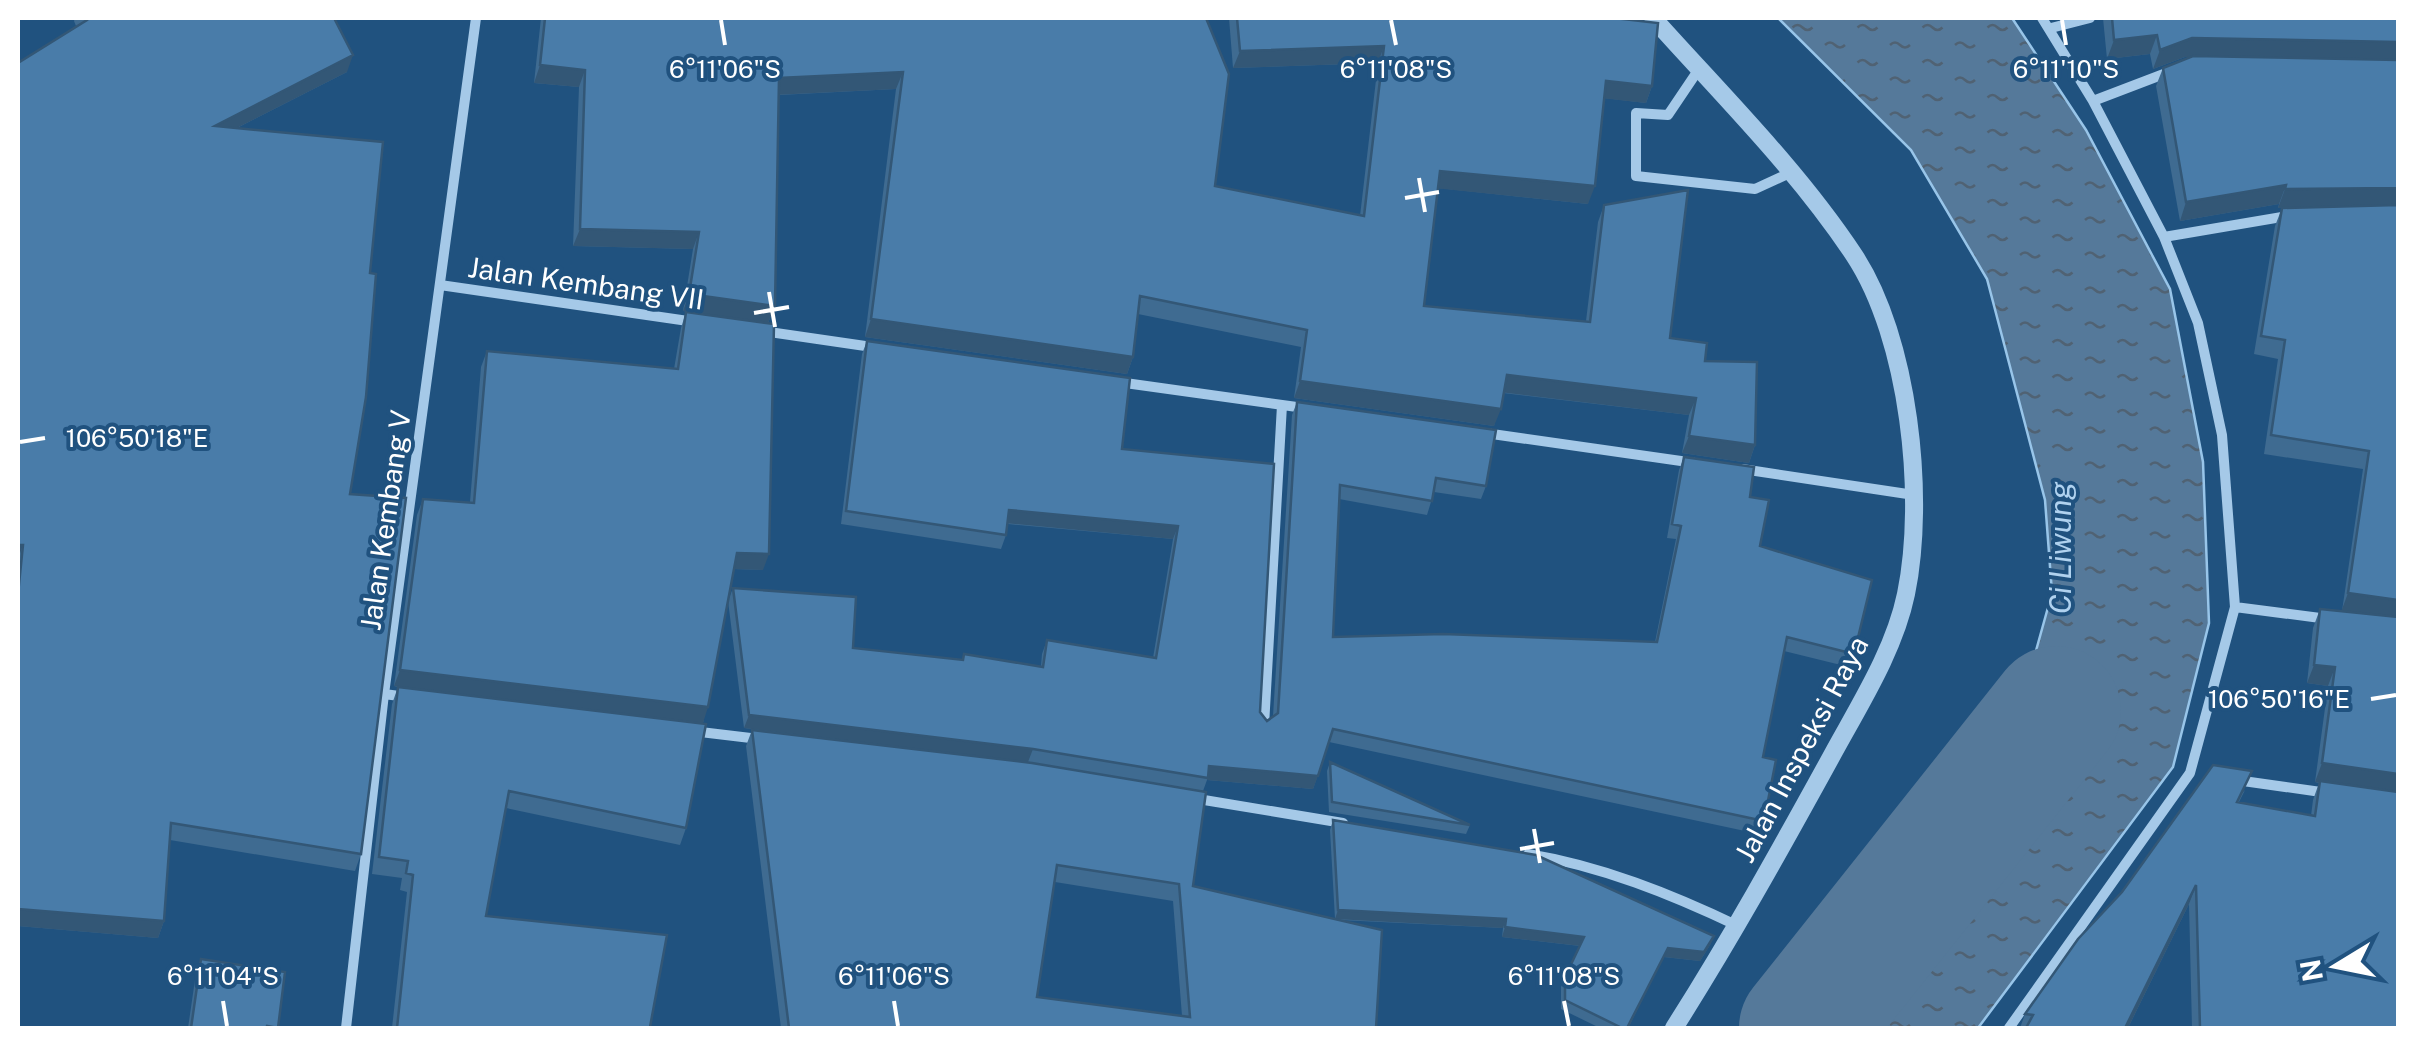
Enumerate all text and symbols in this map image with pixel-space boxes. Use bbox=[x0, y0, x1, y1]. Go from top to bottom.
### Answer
text: 6°11'06"S bbox=[669, 54, 781, 84]
text: 6°11'08"S bbox=[1340, 54, 1452, 84]
text: 6°11'10"S bbox=[2013, 54, 2119, 84]
street label: Jalan Kembang VII bbox=[466, 250, 706, 316]
street label: Jalan Kembang V bbox=[353, 408, 417, 632]
text: 106°50'18"E bbox=[66, 423, 208, 453]
water label: Ci Liwung bbox=[2042, 482, 2078, 614]
street label: Jalan Inspeksi Raya bbox=[1728, 630, 1874, 868]
text: 106°50'16"E bbox=[2208, 684, 2350, 714]
north arrow bbox=[2286, 916, 2386, 1016]
text: N bbox=[2293, 957, 2329, 984]
text: 6°11'04"S bbox=[167, 961, 279, 991]
text: 6°11'06"S bbox=[838, 961, 950, 991]
text: 6°11'08"S bbox=[1508, 961, 1620, 991]

